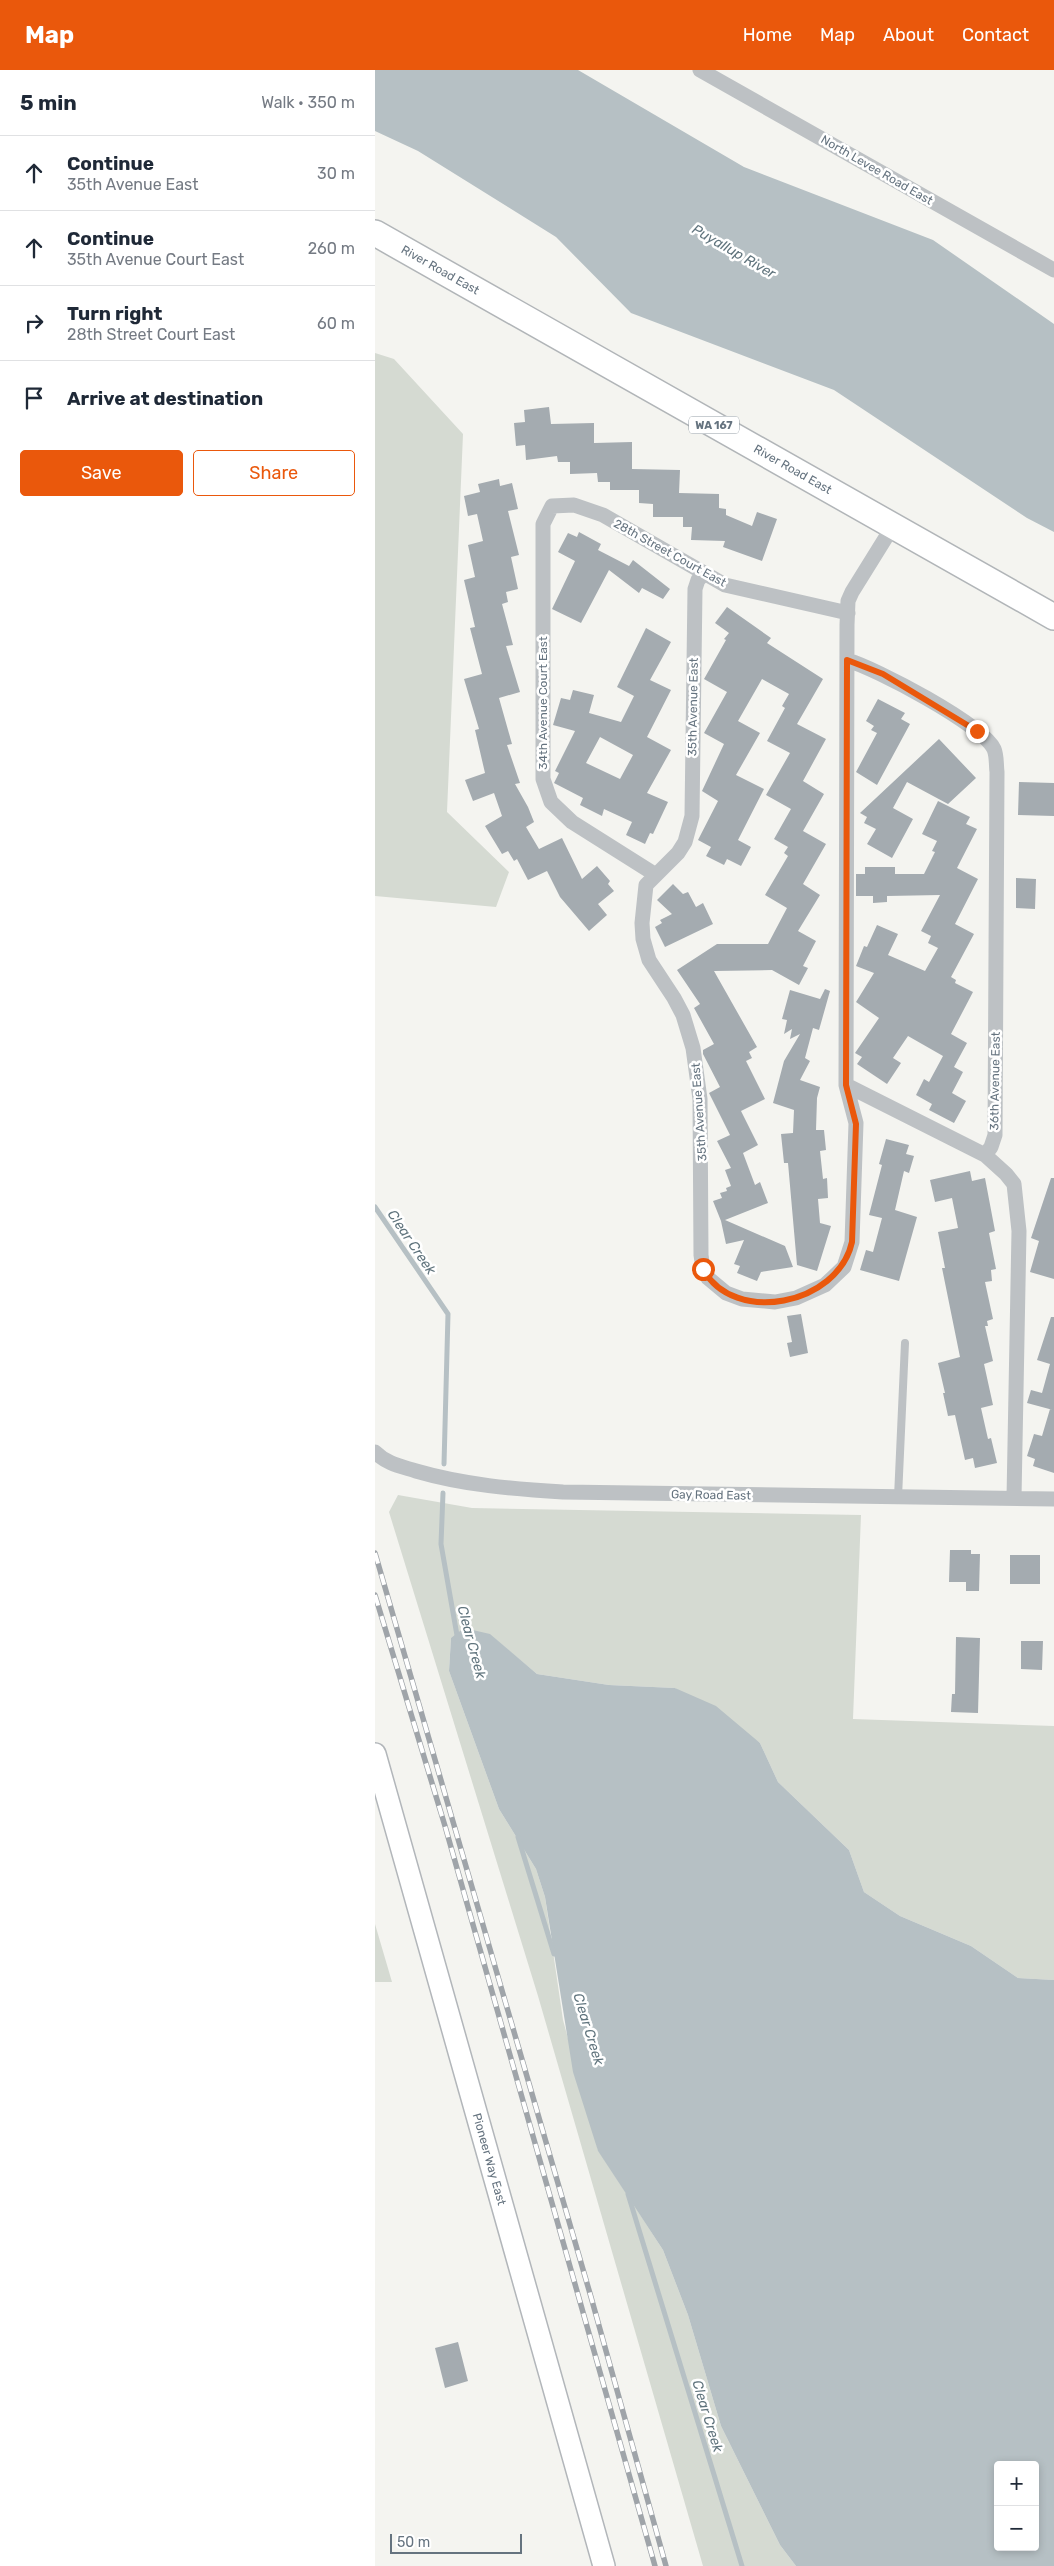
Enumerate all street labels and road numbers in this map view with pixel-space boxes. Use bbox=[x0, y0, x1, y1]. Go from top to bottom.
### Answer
street label: North Levee Road East bbox=[819, 132, 936, 208]
street label: River Road East bbox=[399, 242, 482, 298]
road number: WA 167 bbox=[689, 416, 739, 434]
street label: River Road East bbox=[751, 442, 835, 497]
street label: 28th Street Court East bbox=[611, 516, 729, 590]
street label: 34th Avenue Court East bbox=[536, 636, 550, 770]
street label: 35th Avenue East bbox=[685, 657, 701, 756]
street label: 36th Avenue East bbox=[987, 1031, 1003, 1130]
street label: 35th Avenue East bbox=[689, 1062, 709, 1162]
street label: Gay Road East bbox=[671, 1487, 751, 1503]
street label: Pioneer Way East bbox=[470, 2111, 509, 2207]

